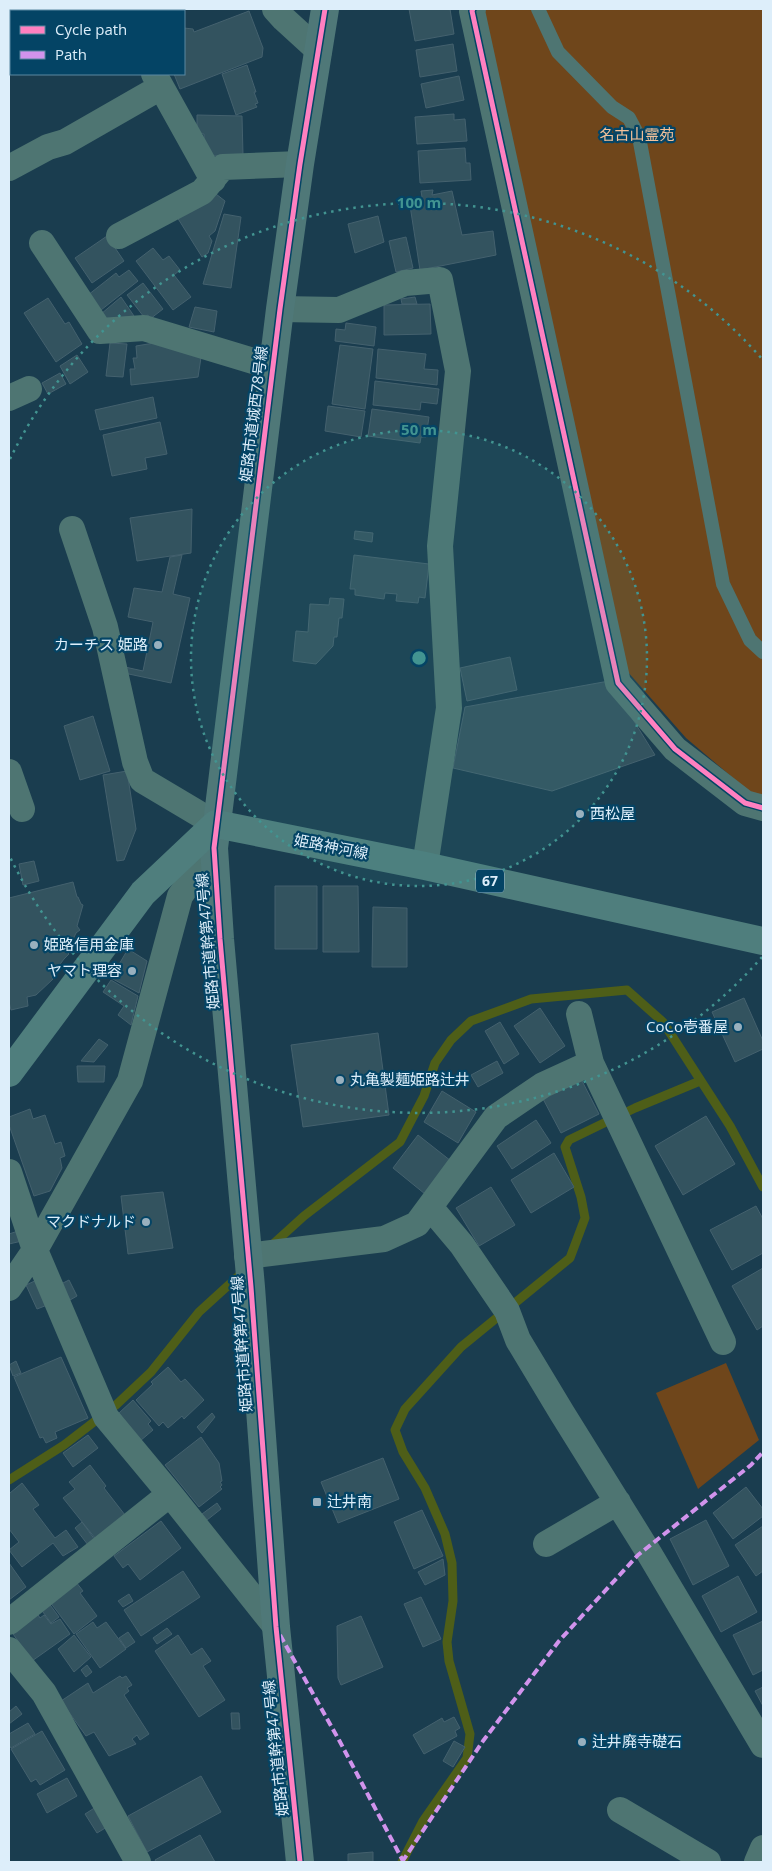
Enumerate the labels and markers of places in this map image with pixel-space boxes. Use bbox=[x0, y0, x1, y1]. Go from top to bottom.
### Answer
place label: カーチス 姫路 bbox=[54, 634, 148, 654]
marker: カーチス 姫路 bbox=[152, 639, 164, 651]
centre of rings bbox=[410, 649, 428, 667]
place label: 西松屋 bbox=[590, 803, 635, 823]
marker: 西松屋 bbox=[574, 808, 586, 820]
place label: 姫路信用金庫 bbox=[44, 934, 134, 954]
marker: 姫路信用金庫 bbox=[28, 939, 40, 951]
place label: ヤマト理容 bbox=[47, 960, 122, 980]
marker: ヤマト理容 bbox=[126, 965, 138, 977]
place label: CoCo壱番屋 bbox=[646, 1016, 728, 1036]
marker: CoCo壱番屋 bbox=[732, 1021, 744, 1033]
place label: 丸亀製麺姫路辻井 bbox=[350, 1069, 470, 1089]
marker: 丸亀製麺姫路辻井 bbox=[334, 1074, 346, 1086]
place label: マクドナルド bbox=[46, 1211, 136, 1231]
marker: マクドナルド bbox=[140, 1216, 152, 1228]
place label: 辻井南 bbox=[327, 1491, 372, 1511]
marker: 辻井南 bbox=[311, 1496, 323, 1508]
place label: 辻井廃寺礎石 bbox=[592, 1731, 682, 1751]
marker: 辻井廃寺礎石 bbox=[576, 1736, 588, 1748]

